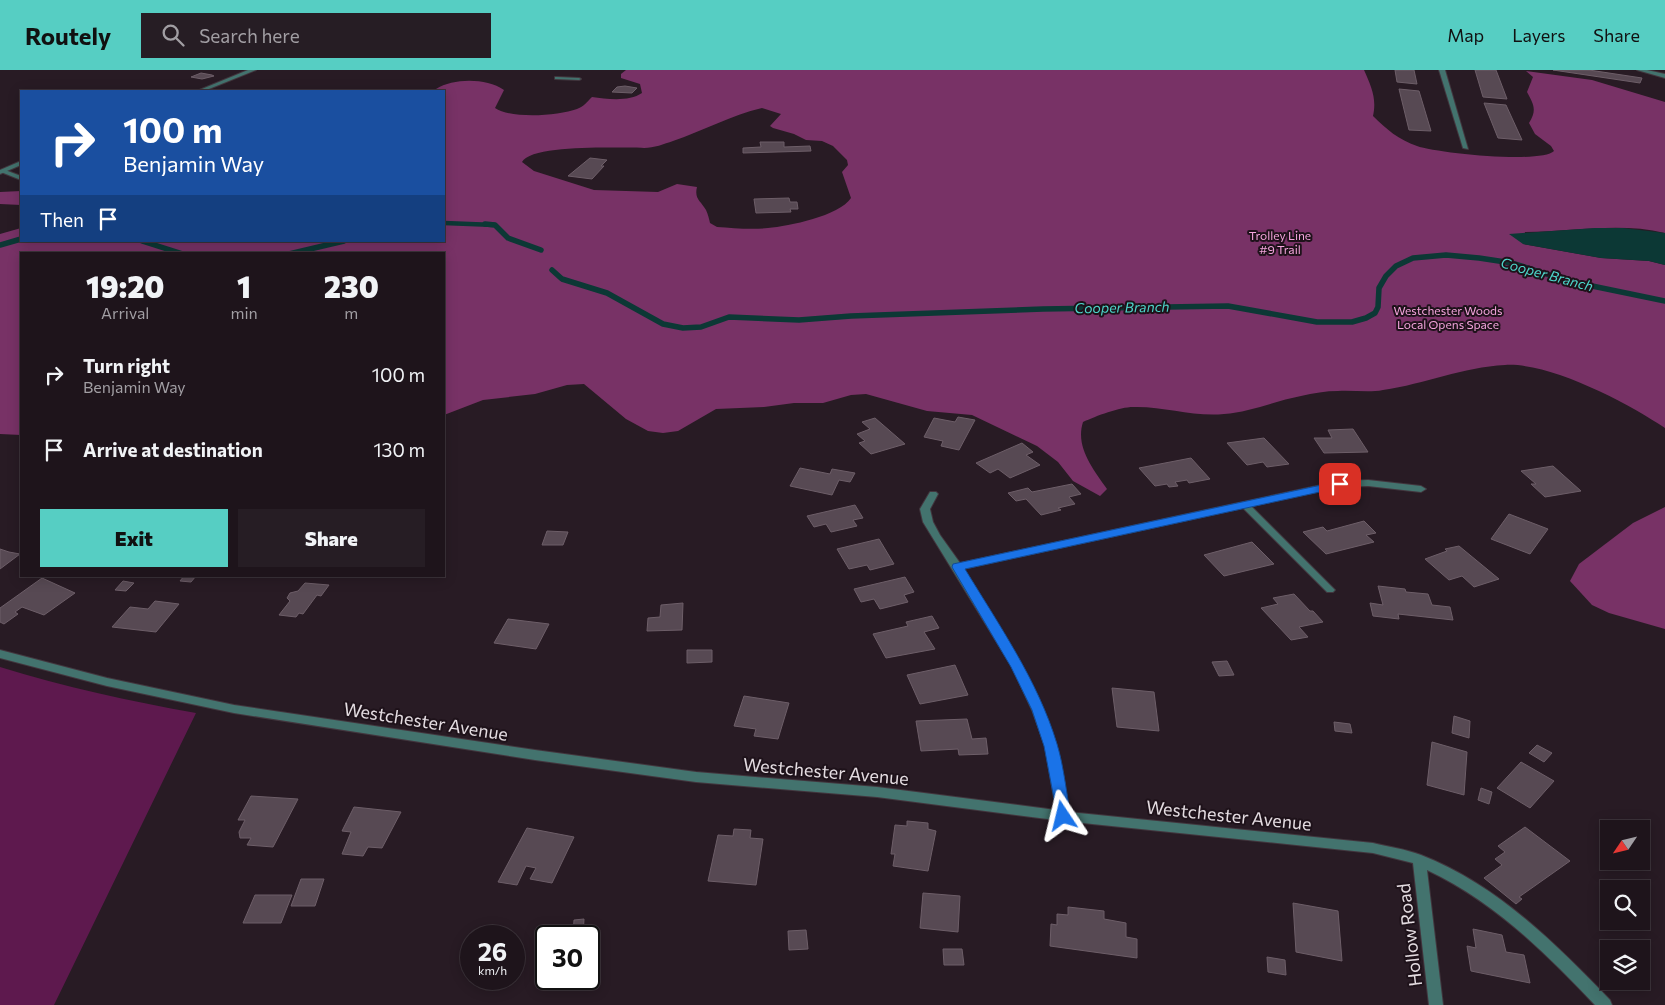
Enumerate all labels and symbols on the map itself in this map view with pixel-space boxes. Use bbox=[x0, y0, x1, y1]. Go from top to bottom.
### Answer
park label: Trolley Line #9 Trail bbox=[1249, 228, 1311, 256]
water label: Cooper Branch bbox=[1499, 253, 1595, 295]
water label: Cooper Branch bbox=[1074, 298, 1170, 316]
park label: Westchester Woods Local Opens Space bbox=[1394, 303, 1502, 331]
pin bbox=[1319, 463, 1361, 505]
street label: Westchester Avenue bbox=[342, 697, 510, 745]
street label: Westchester Avenue bbox=[742, 753, 910, 789]
position arrow bbox=[1036, 789, 1088, 841]
street label: Westchester Avenue bbox=[1145, 795, 1313, 835]
north arrow bbox=[1600, 820, 1650, 870]
street label: Hollow Road bbox=[1392, 882, 1426, 988]
speed limit sign: 30 bbox=[535, 925, 600, 990]

